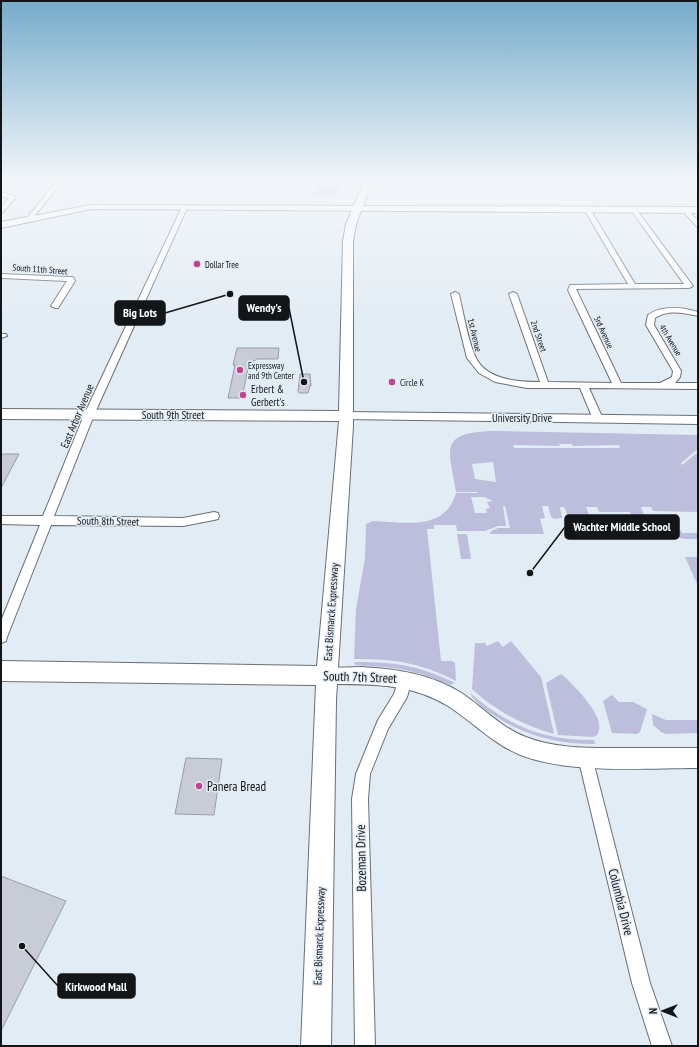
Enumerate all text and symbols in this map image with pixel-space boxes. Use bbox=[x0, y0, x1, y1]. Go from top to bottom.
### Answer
marker: Dollar Tree bbox=[192, 259, 202, 269]
place label: Dollar Tree bbox=[205, 259, 239, 270]
street label: South 11th Street bbox=[12, 262, 68, 276]
callout: Wendy's bbox=[239, 296, 289, 320]
text: Wendy's bbox=[246, 300, 281, 315]
callout: Big Lots bbox=[115, 301, 165, 325]
text: Big Lots bbox=[123, 305, 157, 320]
street label: 3rd Avenue bbox=[592, 314, 616, 350]
street label: 1st Avenue bbox=[466, 317, 485, 353]
street label: 2nd Street bbox=[529, 319, 550, 354]
street label: 4th Avenue bbox=[657, 322, 685, 358]
place label: Expressway and 9th Center bbox=[248, 360, 294, 381]
marker: Expressway and 9th Center bbox=[235, 365, 245, 375]
marker: Circle K bbox=[387, 377, 397, 387]
place label: Circle K bbox=[400, 377, 424, 388]
street label: East Arbor Avenue bbox=[57, 381, 97, 450]
place label: Erbert & Gerbert's bbox=[251, 382, 285, 409]
marker: Erbert & Gerbert's bbox=[238, 390, 248, 400]
street label: South 9th Street bbox=[142, 408, 204, 422]
street label: University Drive bbox=[492, 411, 552, 425]
street label: South 8th Street bbox=[77, 513, 139, 529]
callout: Wachter Middle School bbox=[565, 515, 679, 539]
text: Wachter Middle School bbox=[572, 519, 671, 534]
street label: East Bismarck Expressway bbox=[321, 562, 341, 662]
street label: South 7th Street bbox=[323, 667, 397, 687]
place label: Panera Bread bbox=[207, 778, 266, 795]
marker: Panera Bread bbox=[194, 781, 204, 791]
street label: Bozeman Drive bbox=[352, 824, 370, 892]
street label: Columbia Drive bbox=[604, 867, 638, 937]
street label: East Bismarck Expressway bbox=[310, 886, 328, 985]
callout: Kirkwood Mall bbox=[58, 974, 135, 998]
text: Kirkwood Mall bbox=[65, 979, 127, 994]
north arrow bbox=[643, 991, 683, 1031]
text: N bbox=[646, 1008, 660, 1014]

